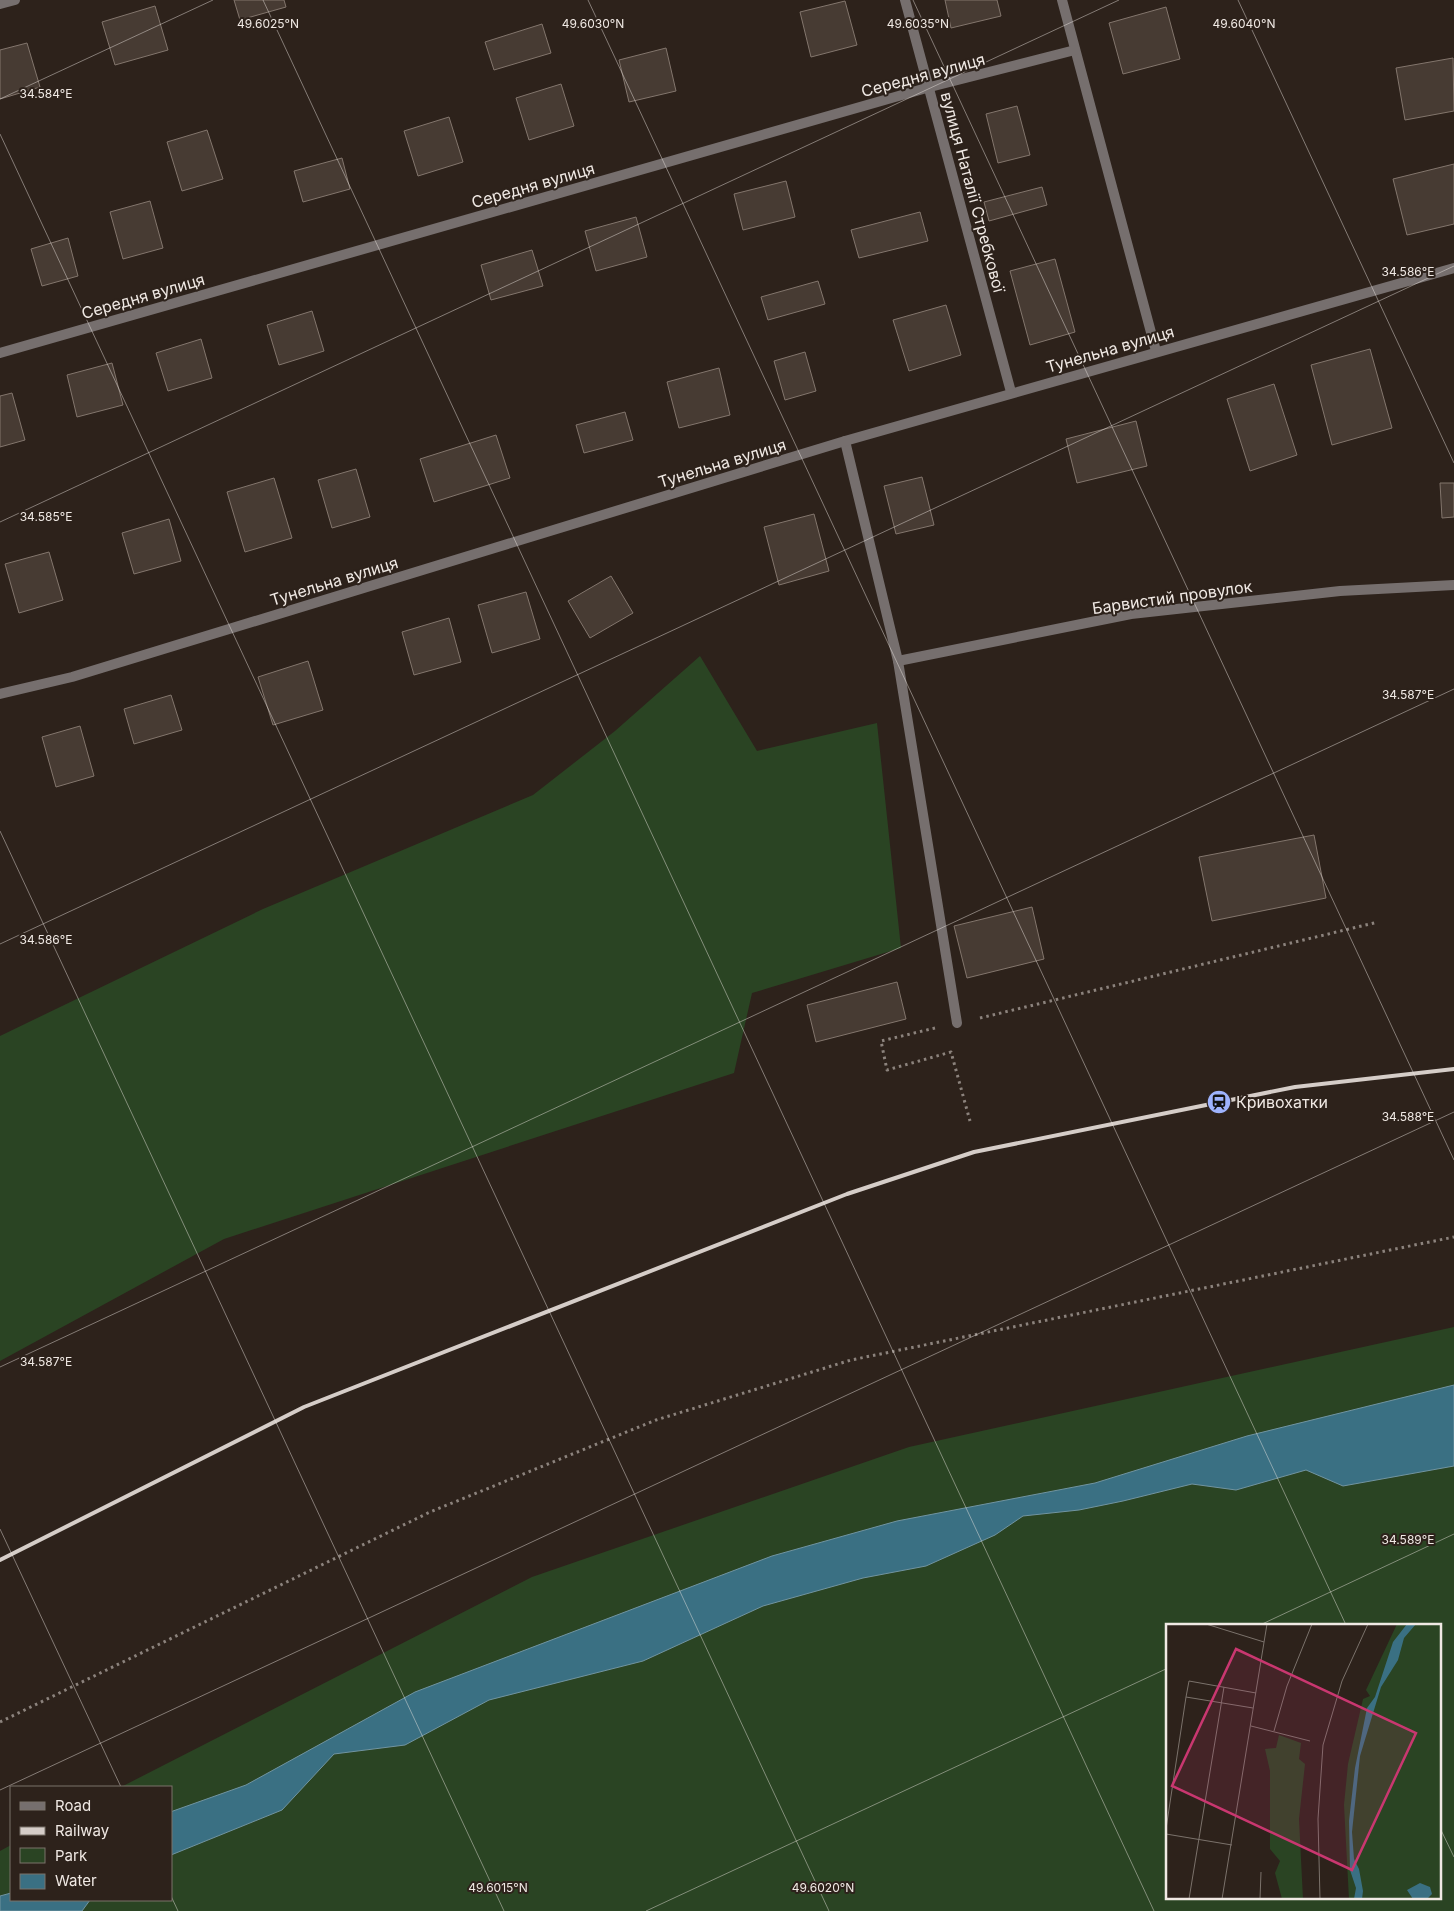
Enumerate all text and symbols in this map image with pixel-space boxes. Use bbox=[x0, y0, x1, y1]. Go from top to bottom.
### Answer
text: 49.6025°N bbox=[237, 16, 299, 31]
text: 49.6030°N bbox=[562, 16, 624, 31]
text: 49.6035°N bbox=[887, 16, 949, 31]
text: 49.6040°N bbox=[1213, 16, 1275, 31]
street label: Середня вулиця bbox=[859, 49, 987, 101]
text: 34.584°E bbox=[20, 86, 72, 101]
street label: вулиця Наталії Стребкової bbox=[937, 90, 1010, 295]
street label: Середня вулиця bbox=[469, 158, 597, 212]
text: 34.586°E bbox=[1382, 264, 1434, 279]
street label: Середня вулиця bbox=[79, 269, 207, 323]
street label: Тунельна вулиця bbox=[1044, 321, 1176, 377]
street label: Тунельна вулиця bbox=[656, 434, 788, 492]
text: 34.585°E bbox=[20, 509, 72, 524]
street label: Тунельна вулиця bbox=[268, 552, 400, 610]
street label: Барвистий провулок bbox=[1091, 576, 1254, 618]
text: 34.587°E bbox=[1382, 687, 1434, 702]
text: 34.586°E bbox=[20, 932, 72, 947]
station icon: Кривохатки bbox=[1206, 1089, 1232, 1115]
place label: Кривохатки bbox=[1236, 1092, 1328, 1112]
text: 34.588°E bbox=[1382, 1109, 1434, 1124]
text: 34.587°E bbox=[20, 1354, 72, 1369]
text: 34.589°E bbox=[1382, 1532, 1434, 1547]
inset map bbox=[1166, 1624, 1442, 1898]
legend bbox=[10, 1786, 172, 1901]
text: Road bbox=[55, 1796, 91, 1815]
text: Railway bbox=[55, 1821, 110, 1840]
text: Park bbox=[55, 1846, 88, 1865]
text: Water bbox=[55, 1871, 97, 1890]
text: 49.6015°N bbox=[468, 1880, 528, 1895]
text: 49.6020°N bbox=[792, 1880, 854, 1895]

